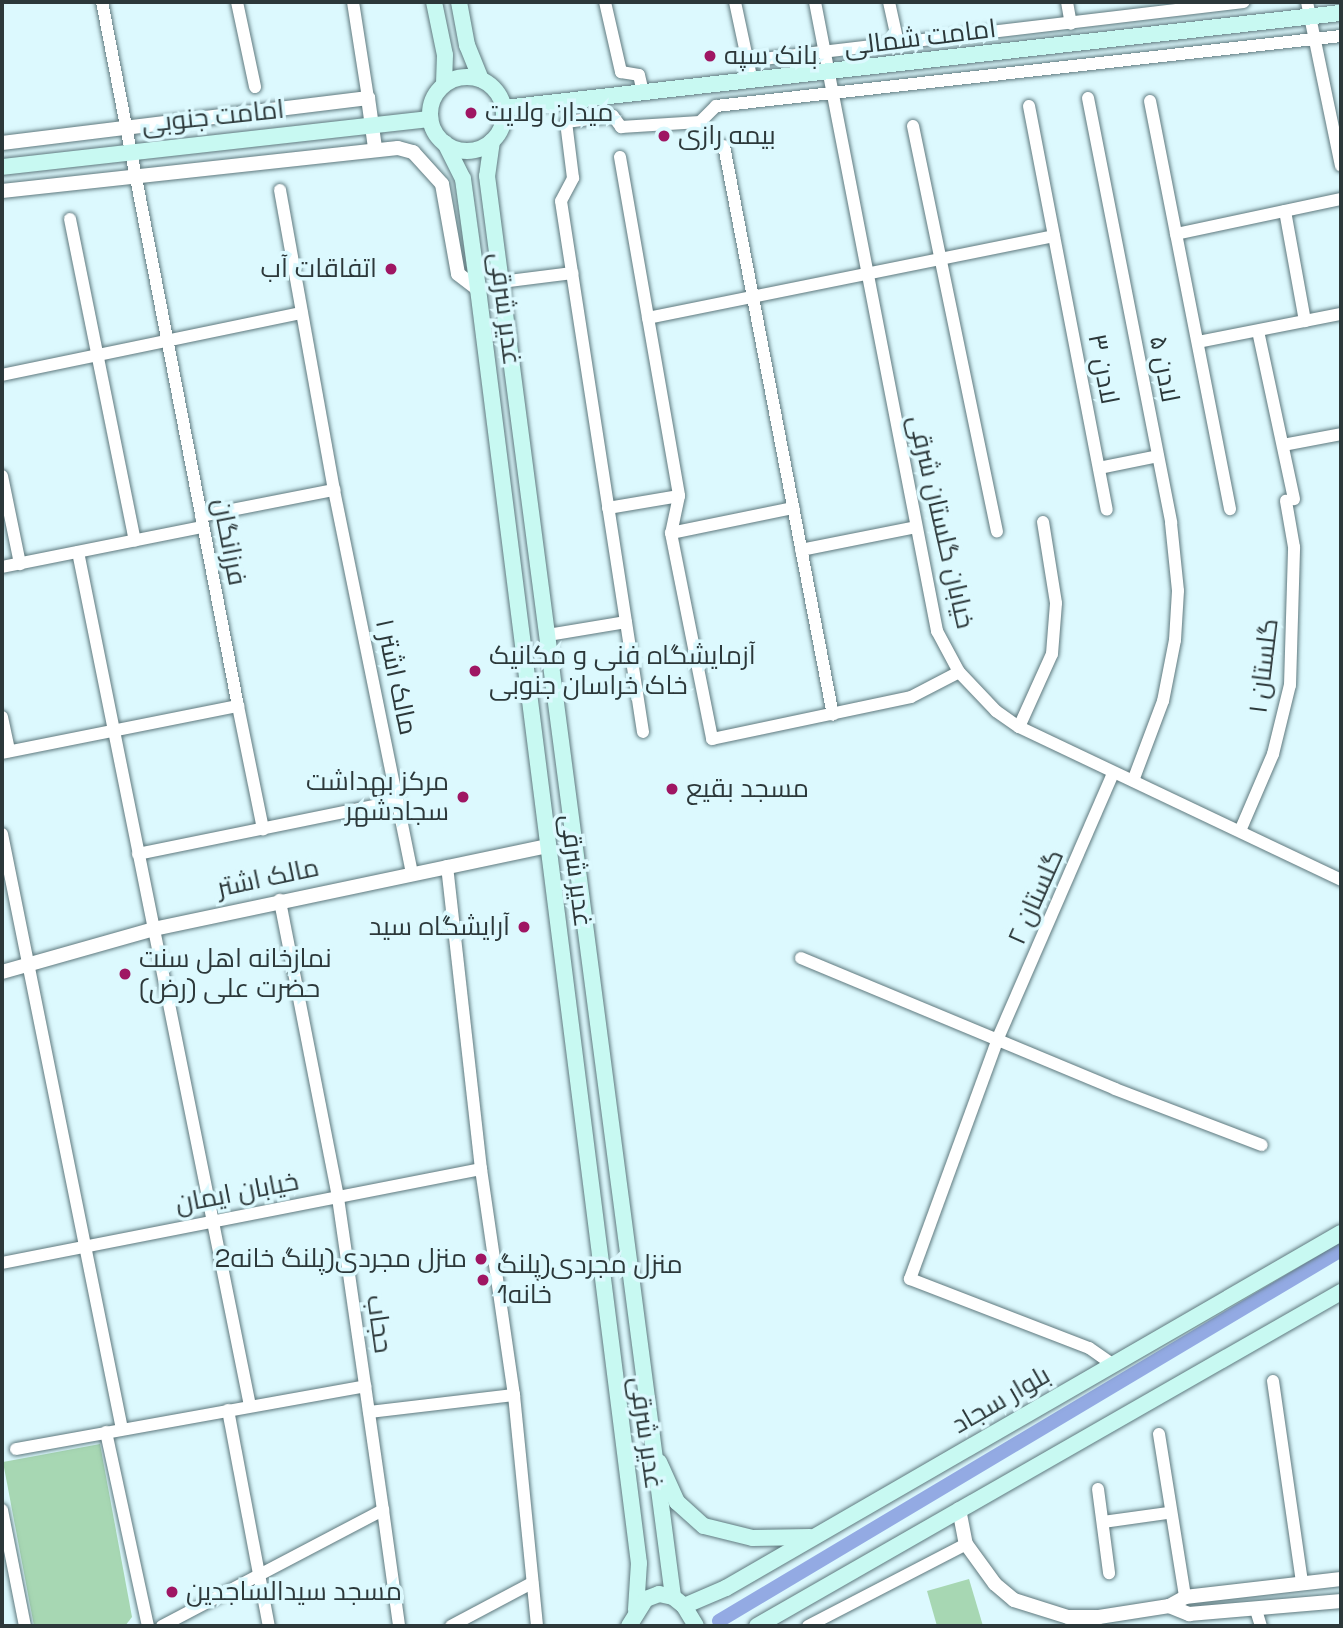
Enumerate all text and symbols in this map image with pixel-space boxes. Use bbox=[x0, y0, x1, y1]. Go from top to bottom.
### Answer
street label: امامت شمالی bbox=[842, 13, 998, 63]
place label: بانک سپه bbox=[724, 40, 818, 72]
marker: بانک سپه bbox=[702, 48, 718, 64]
street label: امامت جنوبی bbox=[140, 94, 286, 140]
place label: میدان ولایت bbox=[485, 97, 613, 129]
marker: میدان ولایت bbox=[463, 105, 479, 121]
place label: بیمه رازی bbox=[678, 120, 776, 152]
marker: بیمه رازی bbox=[656, 128, 672, 144]
street label: غدیر شرقی bbox=[483, 251, 527, 367]
place label: اتفاقات آب bbox=[261, 253, 377, 285]
marker: اتفاقات آب bbox=[383, 261, 399, 277]
street label: لادن ۳ bbox=[1081, 331, 1125, 407]
street label: لادن ۵ bbox=[1142, 333, 1186, 405]
street label: خیابان گلستان شرقی bbox=[901, 412, 981, 632]
street label: فرزانگان bbox=[205, 496, 253, 588]
street label: مالک اشتر ۱ bbox=[368, 616, 424, 738]
street label: گلستان ۱ bbox=[1243, 617, 1285, 715]
place label: آزمایشگاه فنی و مکانیک خاک خراسان جنوبی bbox=[489, 640, 756, 702]
marker: آزمایشگاه فنی و مکانیک خاک خراسان جنوبی bbox=[467, 663, 483, 679]
place label: مرکز بهداشت سجادشهر bbox=[306, 766, 449, 828]
place label: مسجد بقیع bbox=[686, 773, 809, 805]
marker: مسجد بقیع bbox=[664, 781, 680, 797]
marker: مرکز بهداشت سجادشهر bbox=[455, 789, 471, 805]
street label: غدیر شرقی bbox=[554, 813, 598, 929]
street label: گلستان ۲ bbox=[1001, 845, 1071, 949]
street label: مالک اشتر bbox=[214, 852, 322, 904]
place label: آرایشگاه سید bbox=[369, 911, 510, 943]
marker: آرایشگاه سید bbox=[516, 919, 532, 935]
place label: نمازخانه اهل سنت حضرت علی (رض) bbox=[139, 943, 332, 1004]
marker: نمازخانه اهل سنت حضرت علی (رض) bbox=[117, 966, 133, 982]
street label: خیابان ایمان bbox=[173, 1166, 301, 1220]
place label: منزل مجردی(پلنگ خانه2 bbox=[215, 1243, 467, 1275]
place label: منزل مجردی(پلنگ خانه1 bbox=[497, 1249, 683, 1310]
marker: منزل مجردی(پلنگ خانه2 bbox=[473, 1251, 489, 1267]
marker: منزل مجردی(پلنگ خانه1 bbox=[475, 1272, 491, 1288]
street label: حجاب bbox=[359, 1293, 399, 1355]
street label: بلوار سجاد bbox=[946, 1360, 1056, 1440]
street label: غدیر شرقی bbox=[623, 1375, 669, 1491]
place label: مسجد سیدالساجدین bbox=[186, 1576, 402, 1608]
marker: مسجد سیدالساجدین bbox=[164, 1584, 180, 1600]

